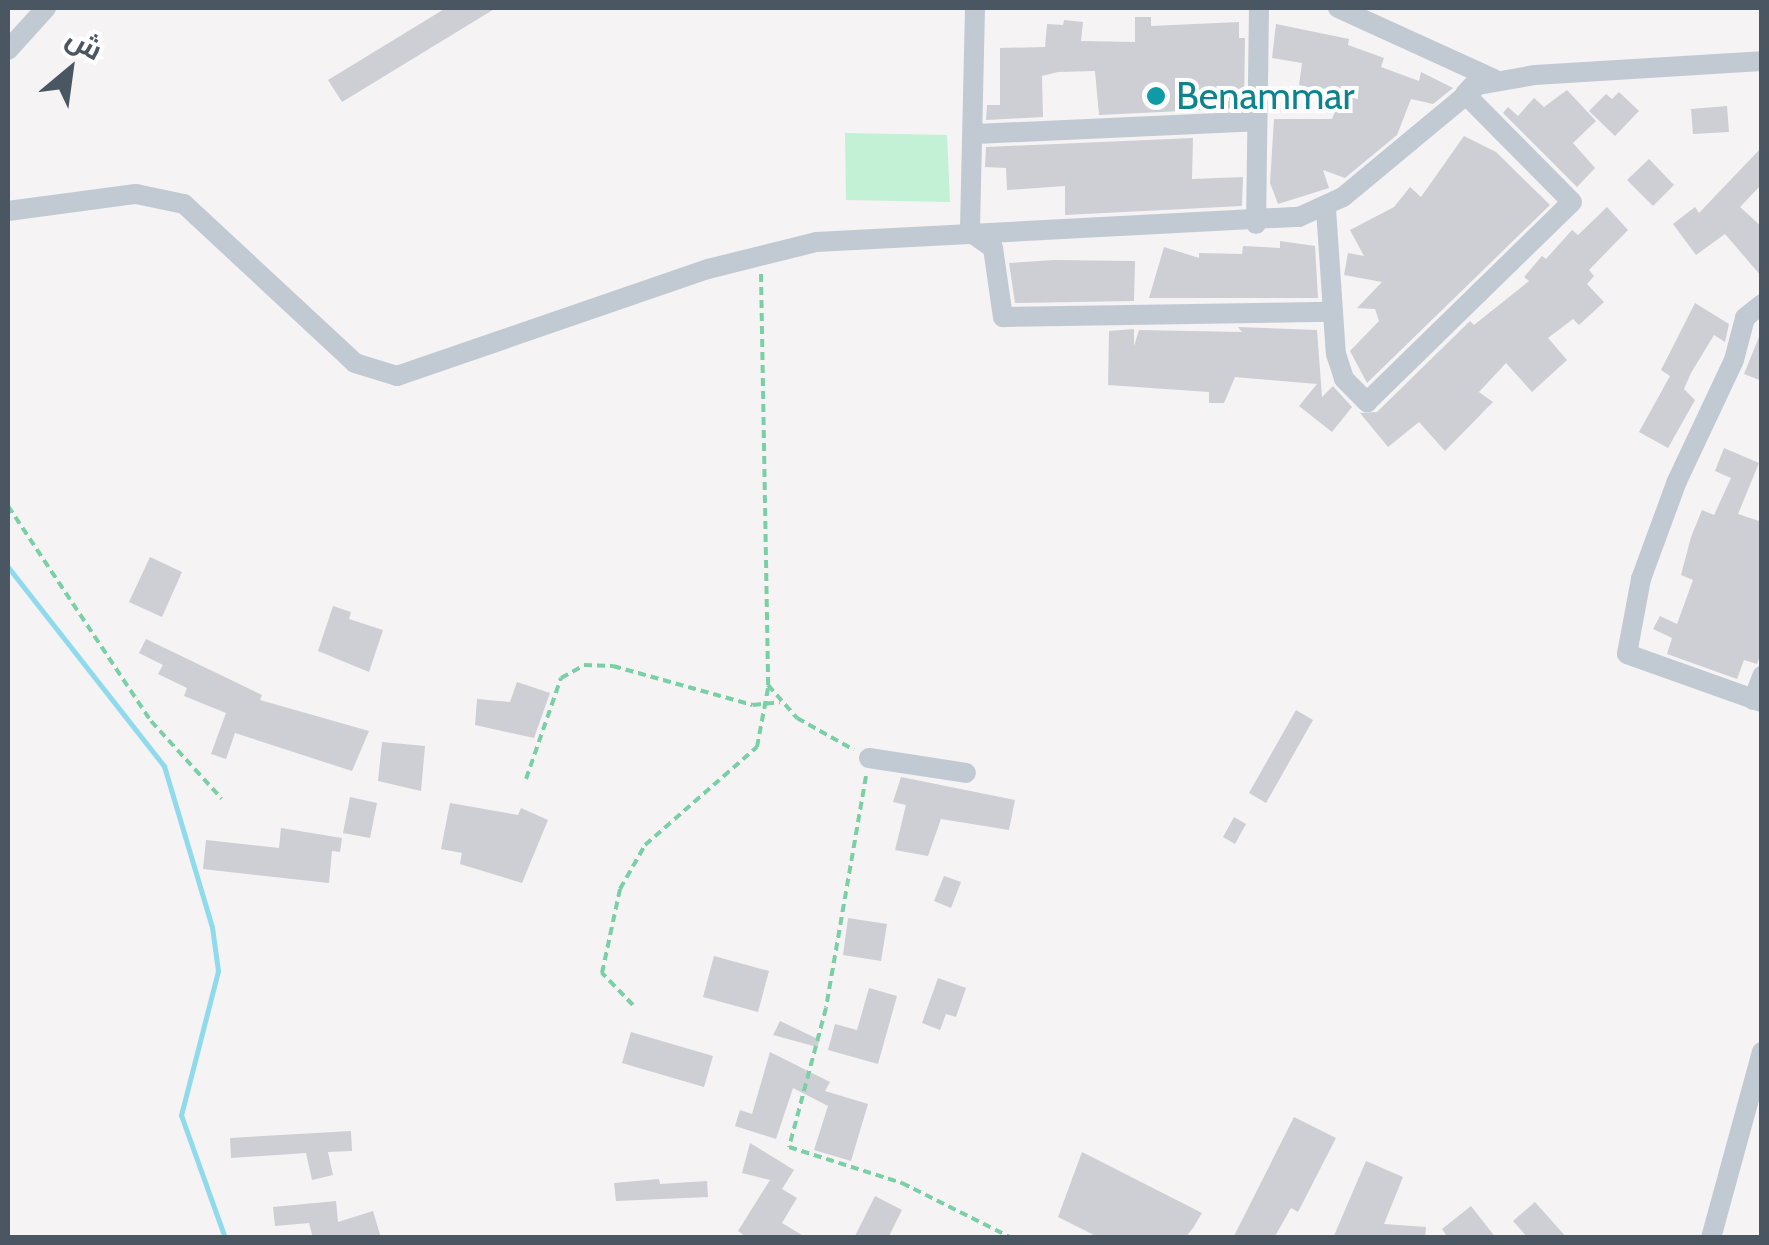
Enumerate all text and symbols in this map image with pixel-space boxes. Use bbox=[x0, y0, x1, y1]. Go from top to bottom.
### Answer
north arrow bbox=[20, 20, 120, 120]
text: ش bbox=[61, 20, 109, 67]
place label: Benammar bbox=[1176, 73, 1355, 119]
marker: Benammar bbox=[1145, 85, 1167, 107]

